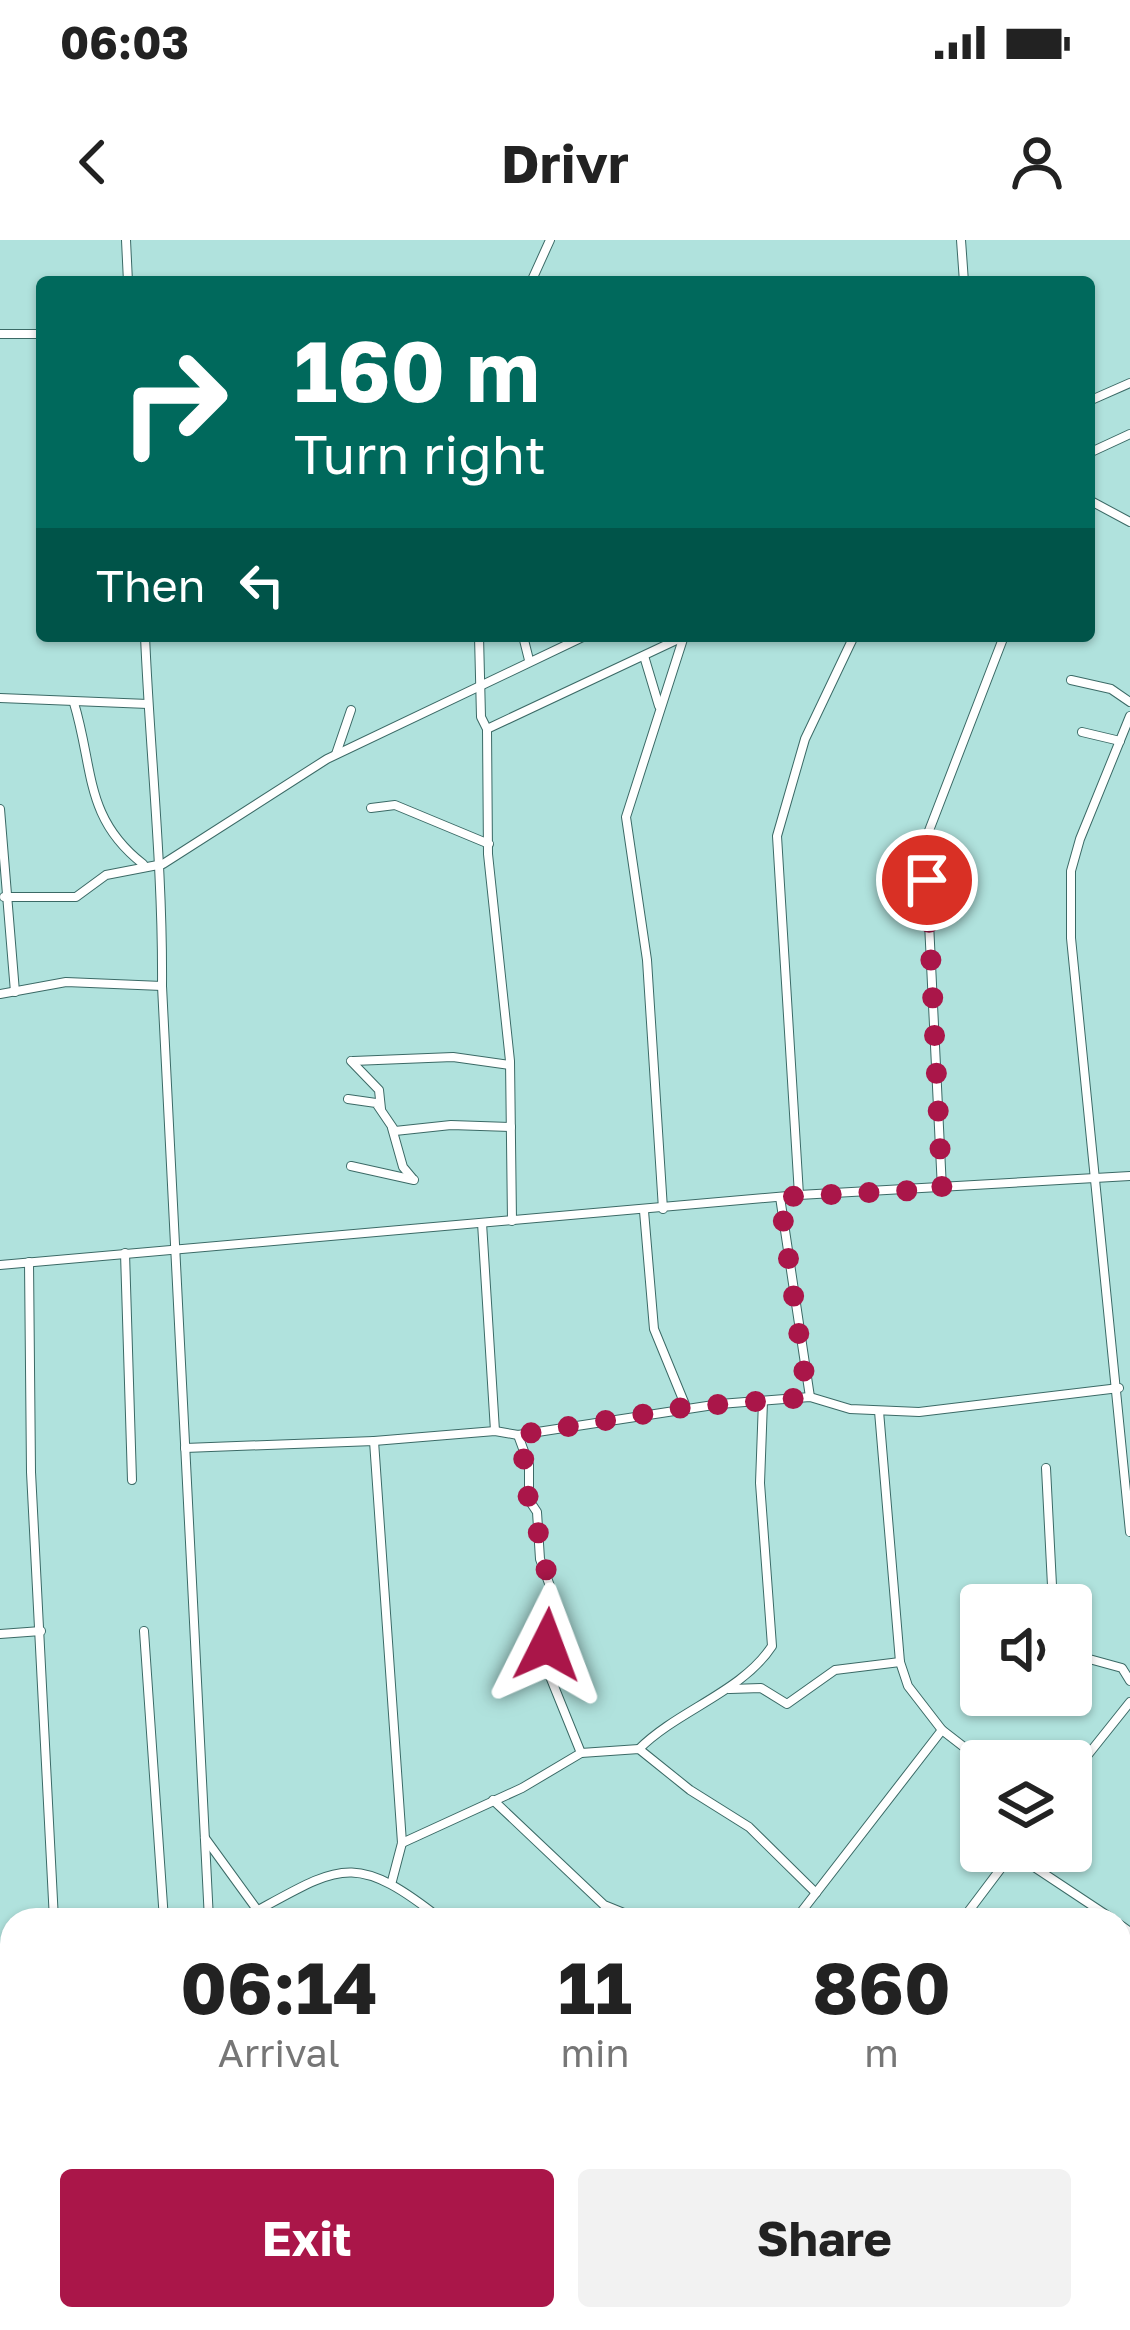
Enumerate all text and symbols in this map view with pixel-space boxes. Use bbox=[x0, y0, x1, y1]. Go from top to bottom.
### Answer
text: 06:03 bbox=[60, 15, 189, 69]
icon: back bbox=[60, 129, 126, 195]
icon: person bbox=[1004, 129, 1070, 195]
text: Drivr bbox=[501, 130, 629, 195]
text: 160 m bbox=[294, 320, 540, 420]
icon: right bbox=[96, 324, 252, 480]
text: Turn right bbox=[294, 421, 546, 486]
icon: left bbox=[229, 552, 295, 618]
text: Then bbox=[96, 558, 205, 612]
pin bbox=[876, 829, 978, 931]
icon: arrive bbox=[894, 847, 960, 913]
position arrow bbox=[484, 1582, 610, 1708]
map controls bbox=[960, 1584, 1092, 1872]
button: sound bbox=[960, 1584, 1092, 1716]
button: layers bbox=[960, 1740, 1092, 1872]
text: 06:14 bbox=[180, 1943, 378, 2030]
text: 11 bbox=[558, 1943, 632, 2030]
text: 860 bbox=[812, 1943, 951, 2030]
text: Arrival bbox=[218, 2029, 340, 2076]
text: min bbox=[561, 2029, 629, 2076]
text: m bbox=[864, 2029, 899, 2076]
button: Exit bbox=[60, 2169, 554, 2307]
button: Share bbox=[578, 2169, 1071, 2307]

